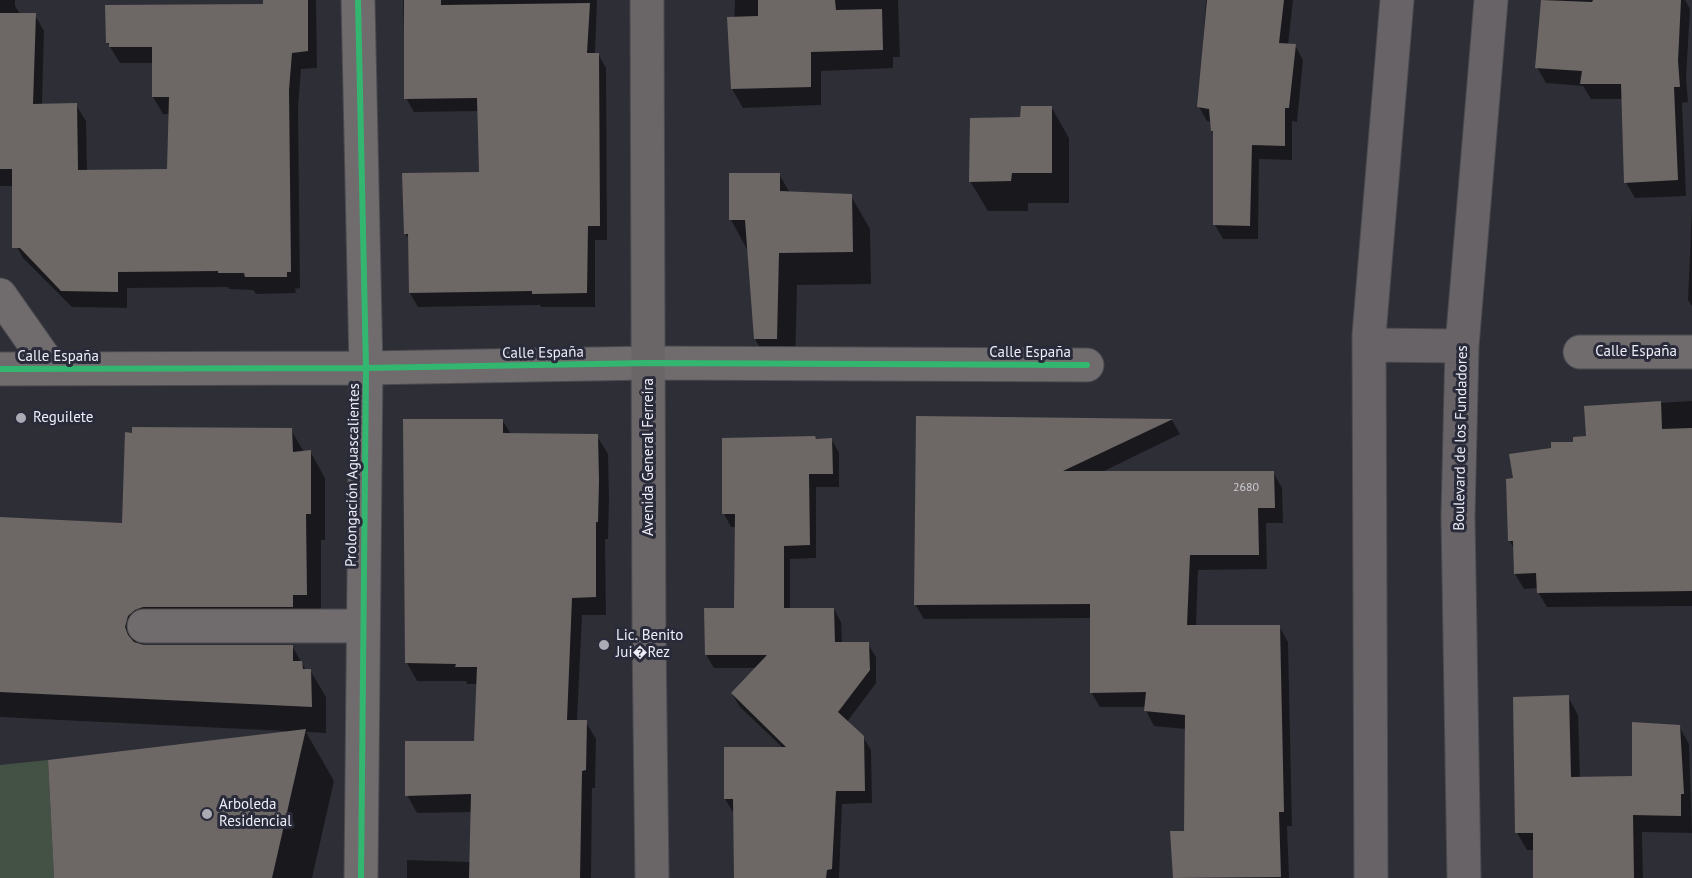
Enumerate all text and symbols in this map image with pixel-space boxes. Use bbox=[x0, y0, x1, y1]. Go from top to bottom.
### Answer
street label: Calle España bbox=[502, 343, 584, 363]
street label: Calle España bbox=[1595, 343, 1677, 361]
street label: Calle España bbox=[989, 344, 1071, 362]
street label: Boulevard de los Fundadores bbox=[1450, 345, 1472, 531]
street label: Calle España bbox=[17, 348, 99, 366]
street label: Avenida General Ferreira bbox=[640, 378, 658, 536]
street label: Prolongación Aguascalientes bbox=[342, 383, 364, 567]
place label: Reguilete bbox=[33, 409, 93, 427]
marker: Reguilete bbox=[14, 411, 28, 425]
house number: 2680 bbox=[1233, 481, 1259, 495]
place label: Lic. Benito Jui�Rez bbox=[616, 627, 683, 662]
marker: Lic. Benito Jui�Rez bbox=[597, 638, 611, 652]
place label: Arboleda Residencial bbox=[219, 796, 292, 831]
marker: Arboleda Residencial bbox=[200, 807, 214, 821]

